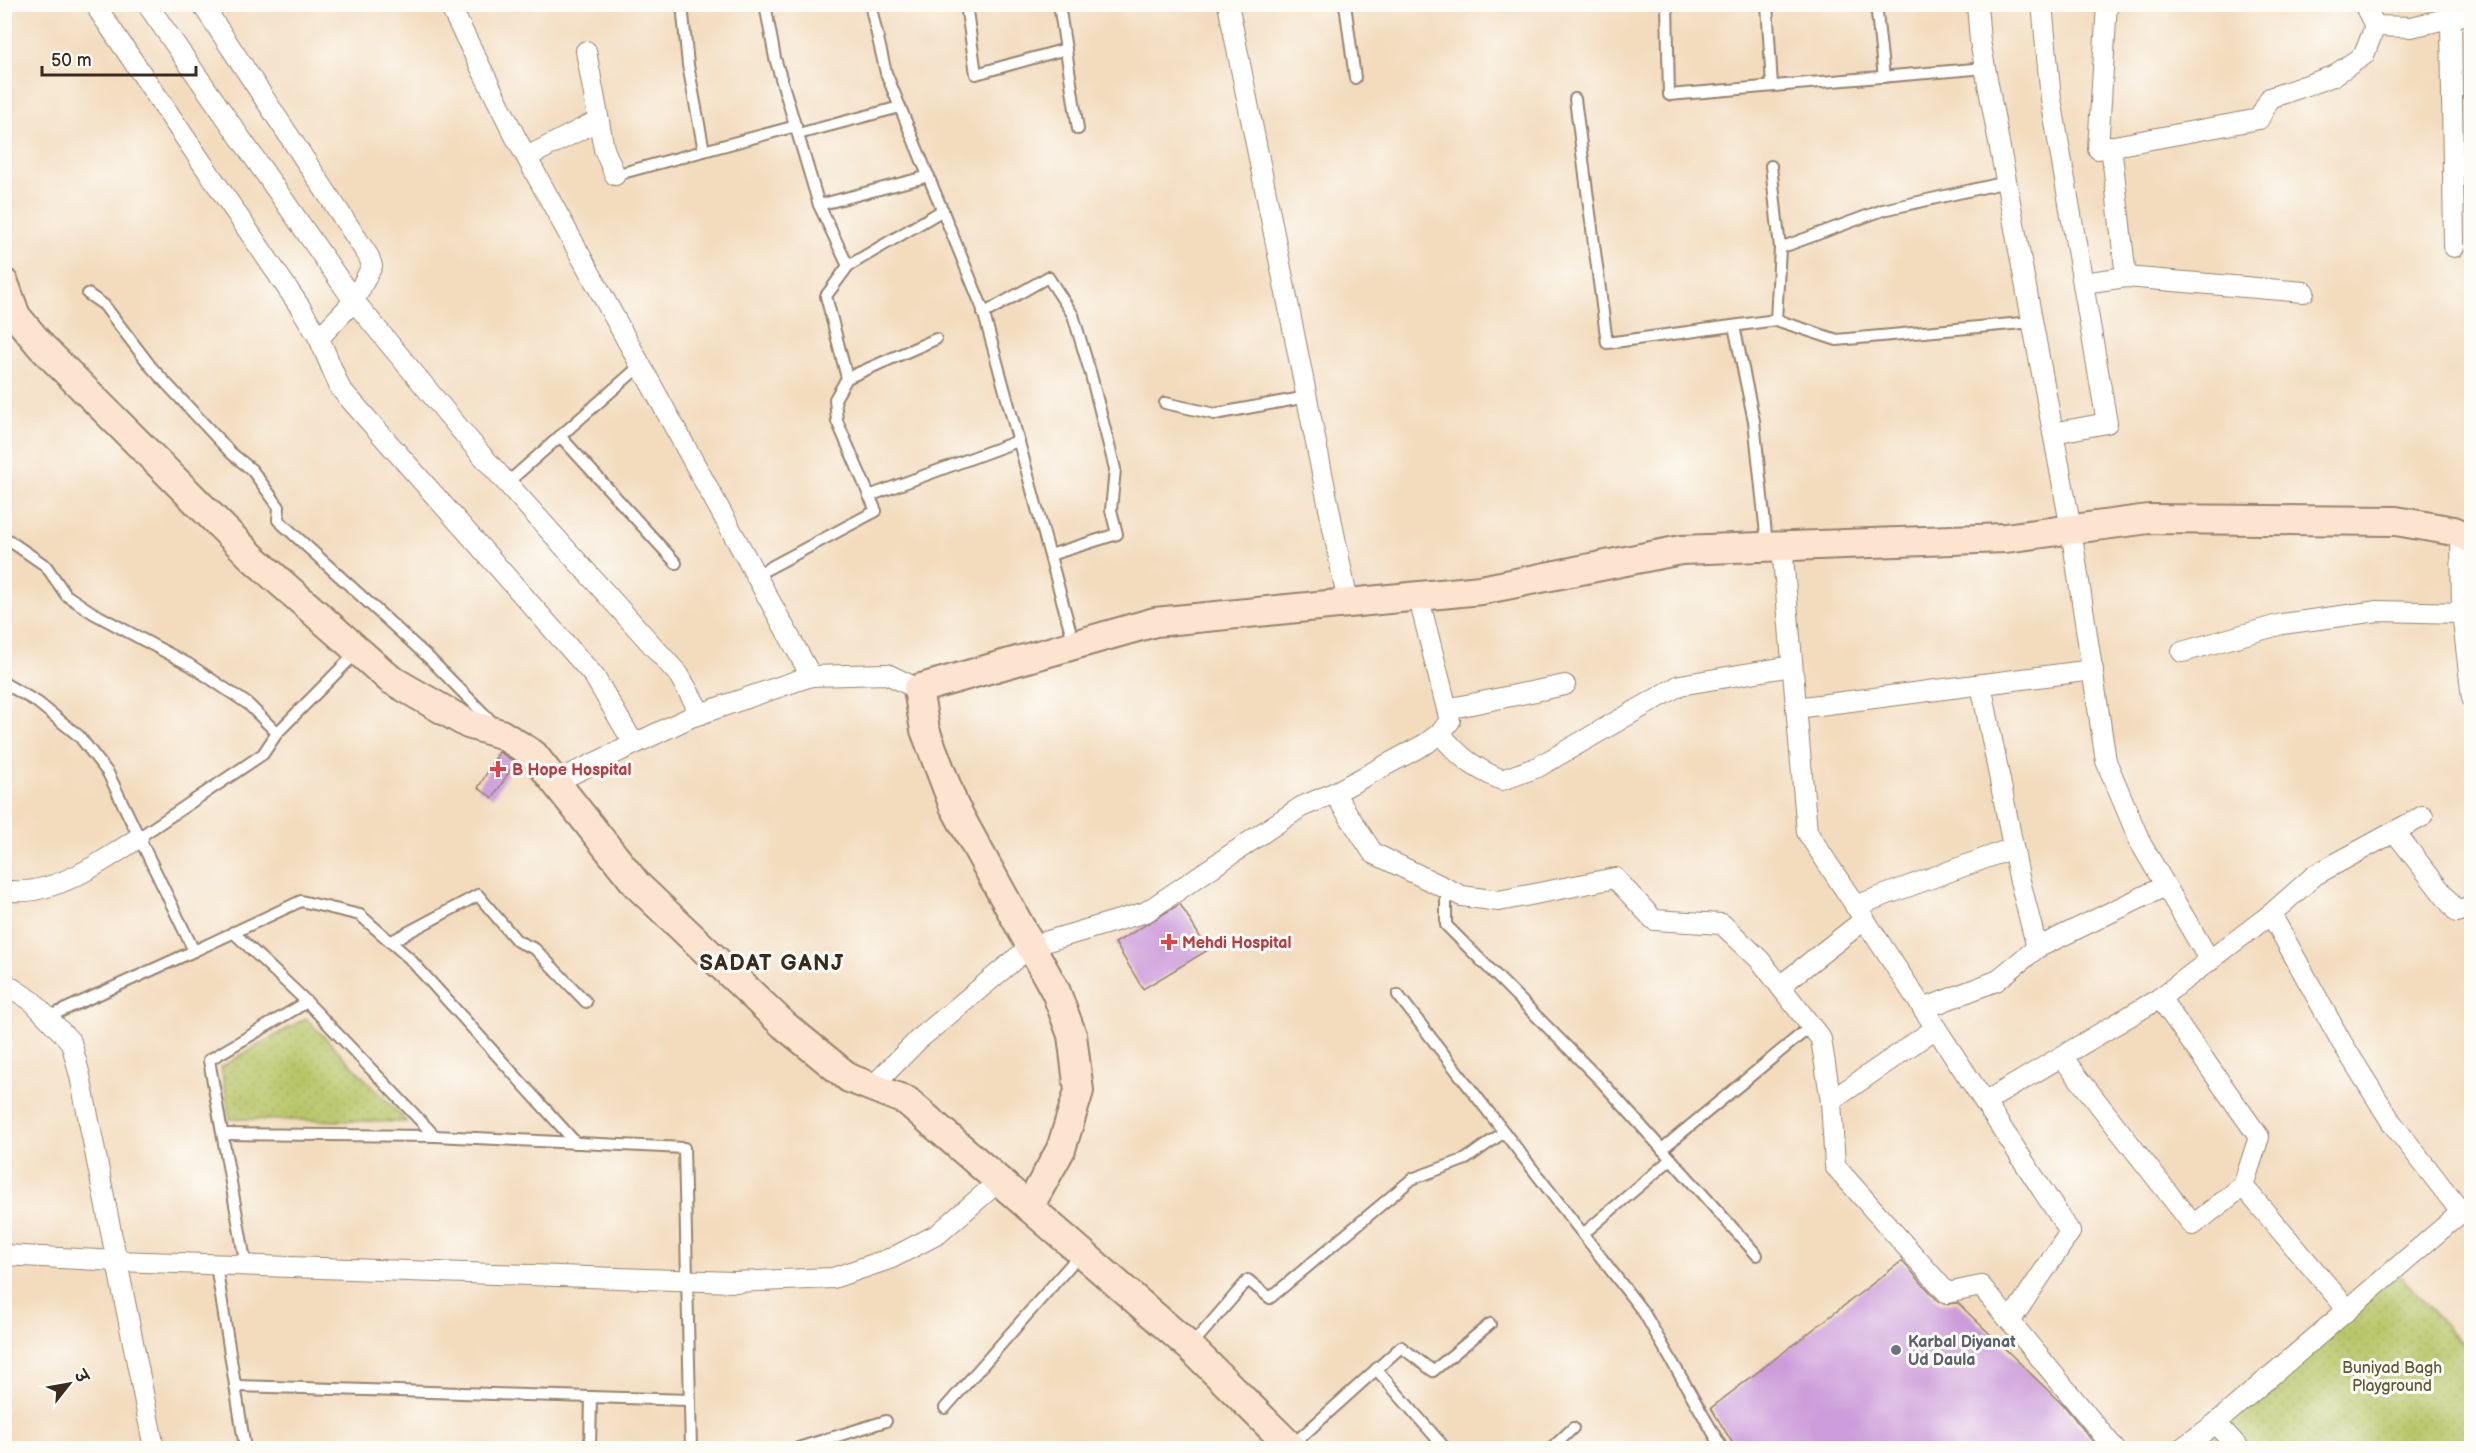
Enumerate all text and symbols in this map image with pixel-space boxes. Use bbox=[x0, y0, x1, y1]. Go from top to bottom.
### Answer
scale bar bbox=[42, 39, 196, 77]
text: 50 m bbox=[51, 50, 92, 71]
marker: B Hope Hospital bbox=[489, 760, 507, 778]
place label: B Hope Hospital bbox=[512, 761, 632, 780]
marker: Mehdi Hospital bbox=[1160, 933, 1178, 951]
place label: Mehdi Hospital bbox=[1182, 934, 1292, 953]
district label: SADAT GANJ bbox=[699, 950, 845, 977]
place label: Karbal Diyanat Ud Daula bbox=[1908, 1333, 2016, 1370]
marker: Karbal Diyanat Ud Daula bbox=[1889, 1343, 1903, 1357]
north arrow bbox=[39, 1354, 99, 1414]
park label: Buniyad Bagh Playground bbox=[2342, 1359, 2442, 1396]
text: उ bbox=[69, 1366, 92, 1388]

